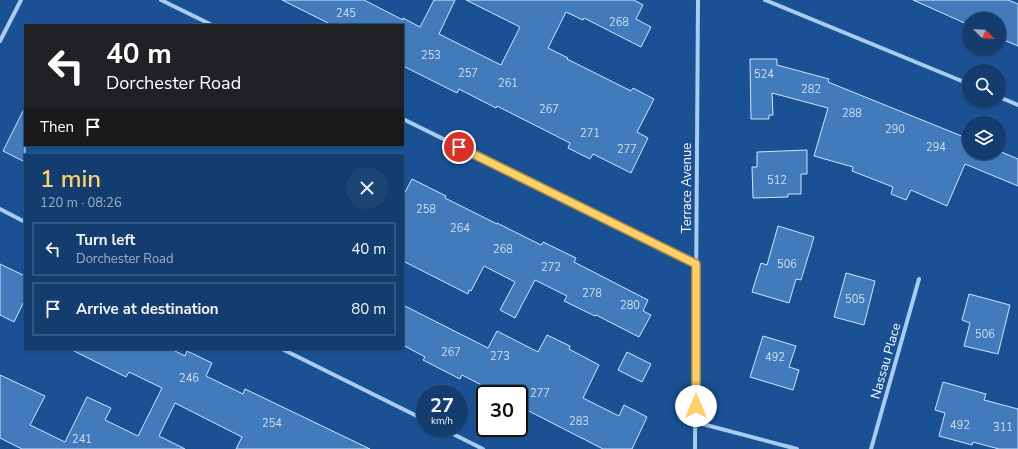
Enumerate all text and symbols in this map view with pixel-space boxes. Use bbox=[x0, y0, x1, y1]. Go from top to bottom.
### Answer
house number: 245 bbox=[336, 6, 356, 21]
north arrow bbox=[962, 12, 1006, 56]
map controls bbox=[962, 12, 1006, 160]
house number: 268 bbox=[609, 15, 629, 30]
text: 40 m bbox=[106, 35, 172, 73]
icon: left bbox=[40, 40, 92, 92]
house number: 253 bbox=[421, 48, 441, 63]
button: search bbox=[962, 64, 1006, 108]
house number: 257 bbox=[458, 66, 478, 81]
house number: 524 bbox=[754, 67, 774, 82]
text: Dorchester Road bbox=[106, 71, 241, 95]
house number: 261 bbox=[498, 76, 518, 91]
house number: 282 bbox=[801, 82, 821, 97]
house number: 267 bbox=[539, 102, 559, 117]
house number: 288 bbox=[842, 106, 862, 121]
icon: arrive bbox=[82, 116, 104, 138]
button: layers bbox=[962, 116, 1006, 160]
text: Then bbox=[40, 117, 74, 137]
house number: 290 bbox=[885, 122, 905, 137]
house number: 271 bbox=[580, 126, 600, 141]
pin bbox=[442, 130, 476, 164]
icon: arrive bbox=[448, 136, 470, 158]
house number: 294 bbox=[926, 140, 946, 155]
house number: 277 bbox=[617, 142, 637, 157]
street label: Terrace Avenue bbox=[678, 143, 696, 233]
text: 1 min bbox=[40, 163, 101, 195]
button: close bbox=[346, 167, 388, 209]
house number: 512 bbox=[767, 173, 787, 188]
text: 120 m · 08:26 bbox=[40, 194, 122, 212]
house number: 258 bbox=[416, 202, 436, 217]
house number: 264 bbox=[450, 221, 470, 236]
text: Turn left bbox=[76, 230, 135, 250]
icon: left bbox=[42, 238, 64, 260]
text: 40 m bbox=[351, 239, 386, 259]
house number: 268 bbox=[493, 242, 513, 257]
text: Dorchester Road bbox=[76, 250, 174, 268]
house number: 506 bbox=[777, 257, 797, 272]
house number: 272 bbox=[541, 260, 561, 275]
house number: 278 bbox=[582, 286, 602, 301]
house number: 505 bbox=[845, 292, 865, 307]
icon: arrive bbox=[42, 298, 64, 320]
house number: 280 bbox=[620, 298, 640, 313]
text: Arrive at destination bbox=[76, 299, 219, 319]
text: 80 m bbox=[351, 299, 386, 319]
street label: Nassau Place bbox=[867, 321, 905, 401]
house number: 506 bbox=[975, 327, 995, 342]
house number: 267 bbox=[441, 345, 461, 360]
house number: 273 bbox=[490, 349, 510, 364]
house number: 492 bbox=[765, 350, 785, 365]
house number: 246 bbox=[179, 371, 199, 386]
speed limit sign: 30 bbox=[476, 385, 528, 437]
position arrow bbox=[675, 385, 717, 427]
house number: 277 bbox=[530, 386, 550, 401]
text: 27 bbox=[430, 392, 454, 419]
text: km/h bbox=[431, 414, 453, 428]
house number: 283 bbox=[569, 414, 589, 429]
house number: 254 bbox=[262, 416, 282, 431]
house number: 492 bbox=[950, 418, 970, 433]
house number: 311 bbox=[993, 420, 1013, 435]
house number: 241 bbox=[72, 432, 92, 447]

